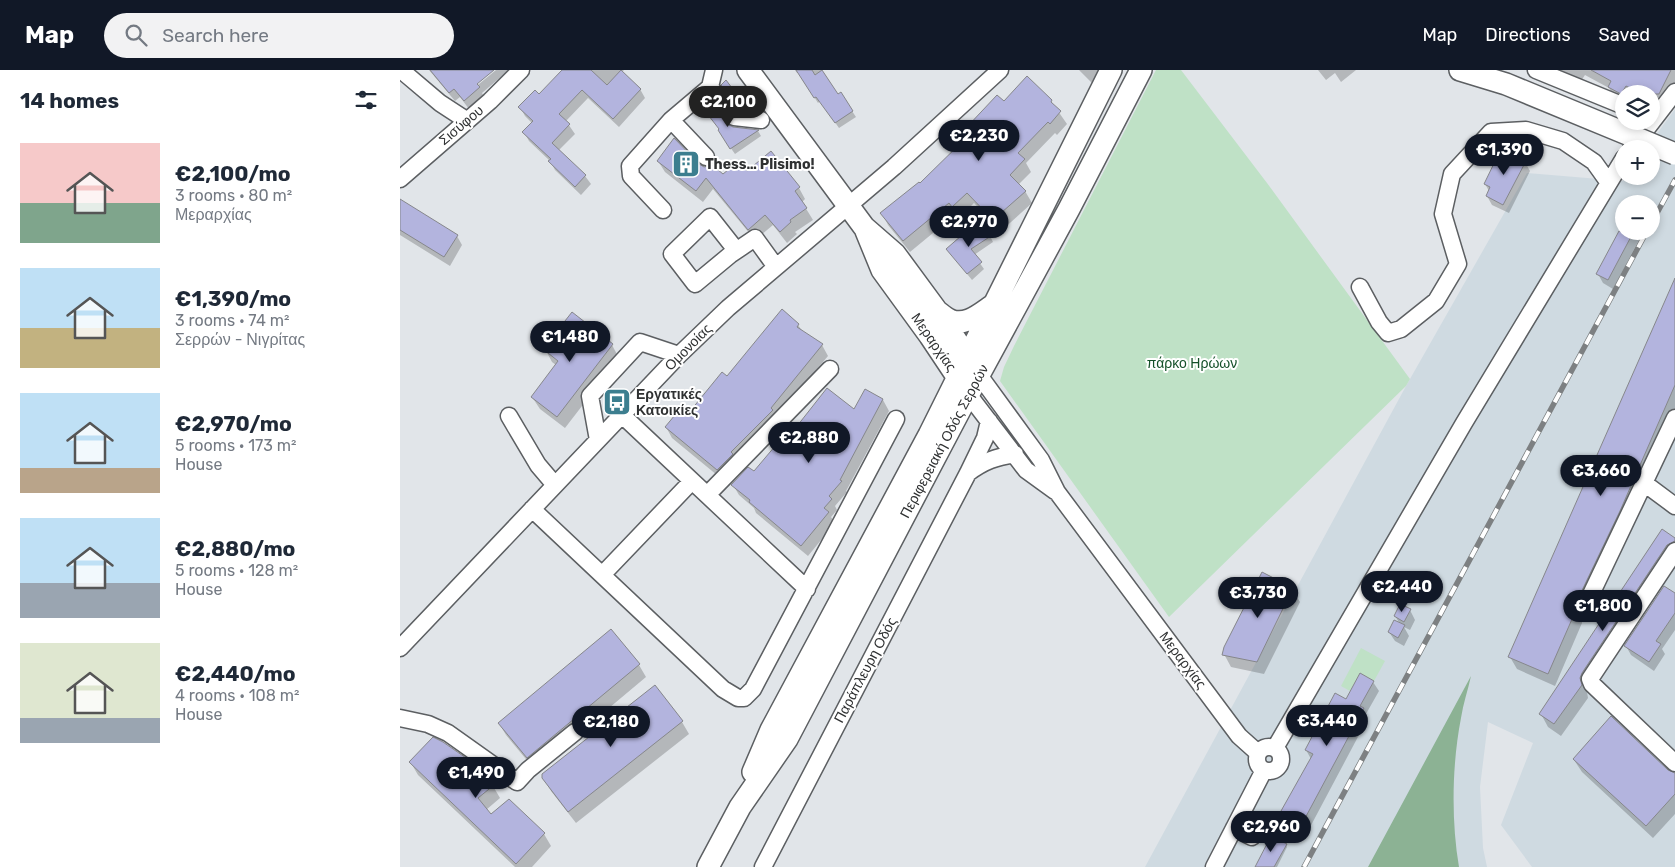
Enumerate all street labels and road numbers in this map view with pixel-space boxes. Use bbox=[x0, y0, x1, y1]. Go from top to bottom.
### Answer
street label: Σισύφου bbox=[436, 102, 487, 149]
street label: Μεραρχίας bbox=[907, 310, 960, 375]
street label: Ομονοίας bbox=[661, 320, 716, 374]
street label: Περιφερειακή Οδός Σερρών bbox=[897, 361, 992, 521]
street label: Παράπλευρη Οδός bbox=[830, 614, 901, 726]
street label: Μεραρχίας bbox=[1156, 628, 1210, 692]

